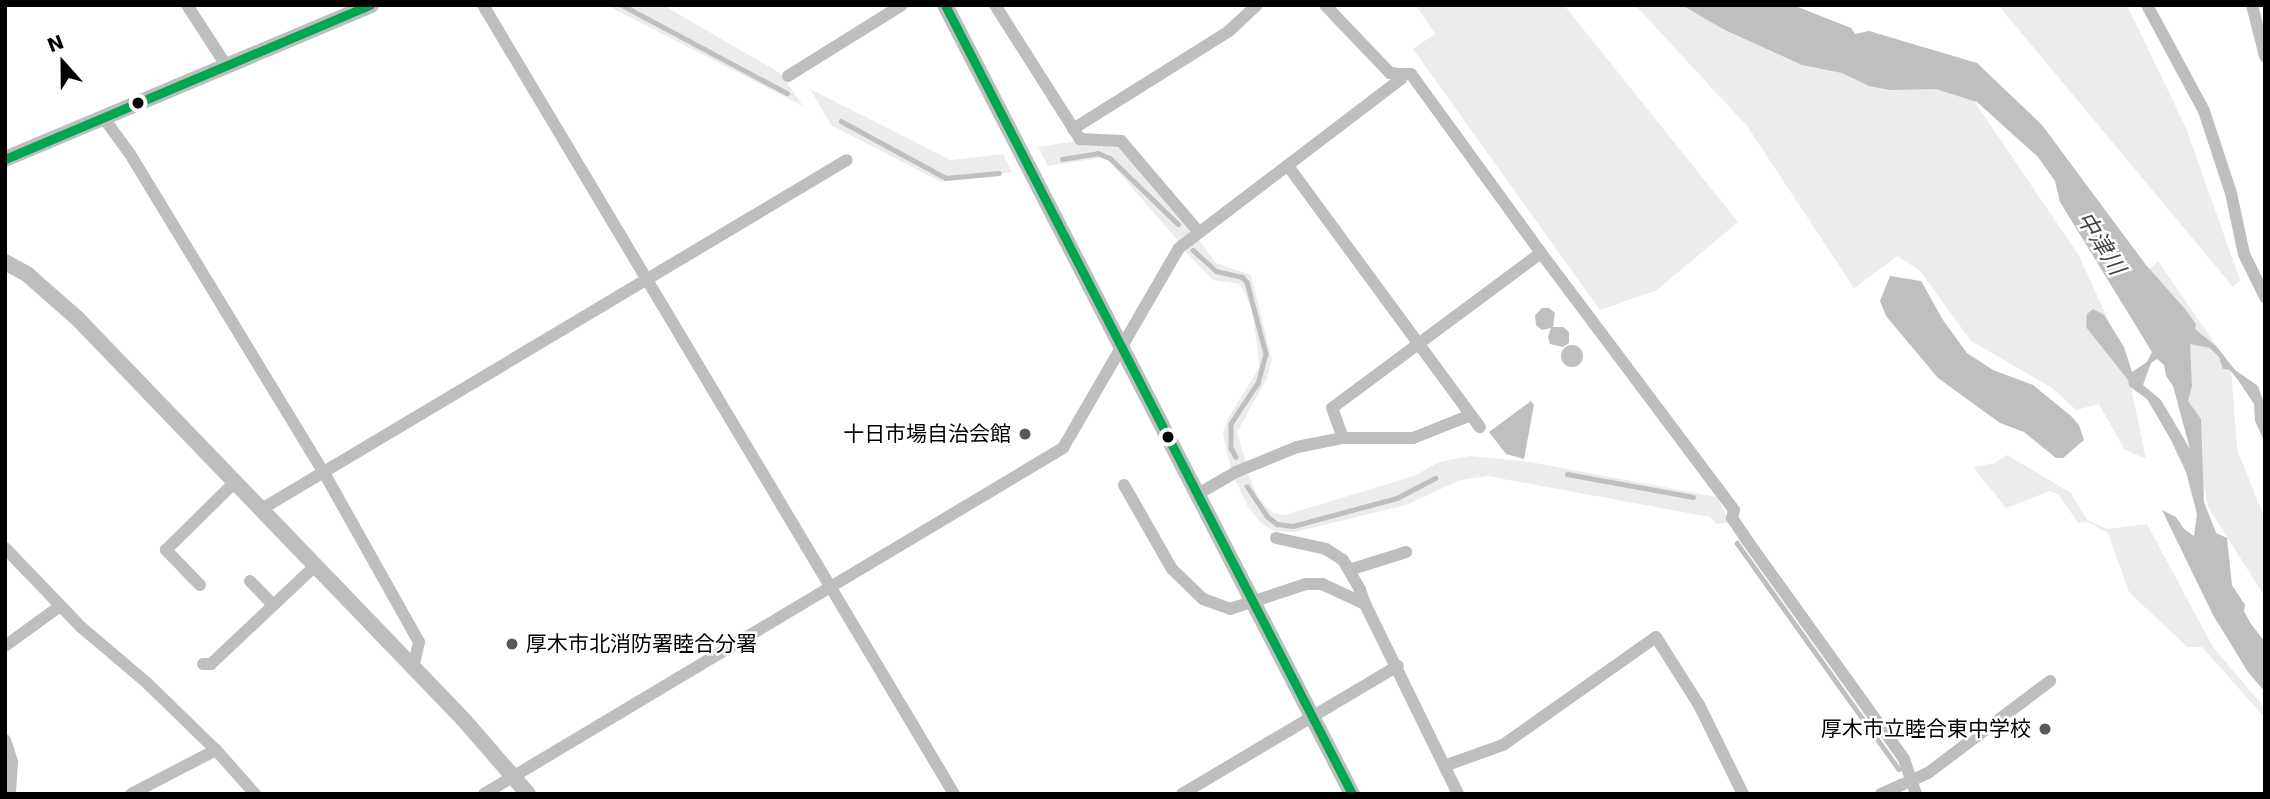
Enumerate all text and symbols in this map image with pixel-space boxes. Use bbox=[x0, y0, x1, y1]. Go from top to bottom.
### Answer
north arrow bbox=[28, 28, 98, 98]
text: N bbox=[44, 30, 67, 57]
unlabelled marker bbox=[131, 96, 145, 110]
water label: 中津川 bbox=[2071, 206, 2131, 280]
place label: 十日市場自治会館 bbox=[843, 421, 1011, 447]
marker: 十日市場自治会館 bbox=[1017, 426, 1033, 442]
unlabelled marker bbox=[1161, 430, 1175, 444]
place label: 厚木市北消防署睦合分署 bbox=[526, 631, 757, 657]
marker: 厚木市北消防署睦合分署 bbox=[504, 636, 520, 652]
place label: 厚木市立睦合東中学校 bbox=[1821, 716, 2031, 742]
marker: 厚木市立睦合東中学校 bbox=[2037, 721, 2053, 737]

